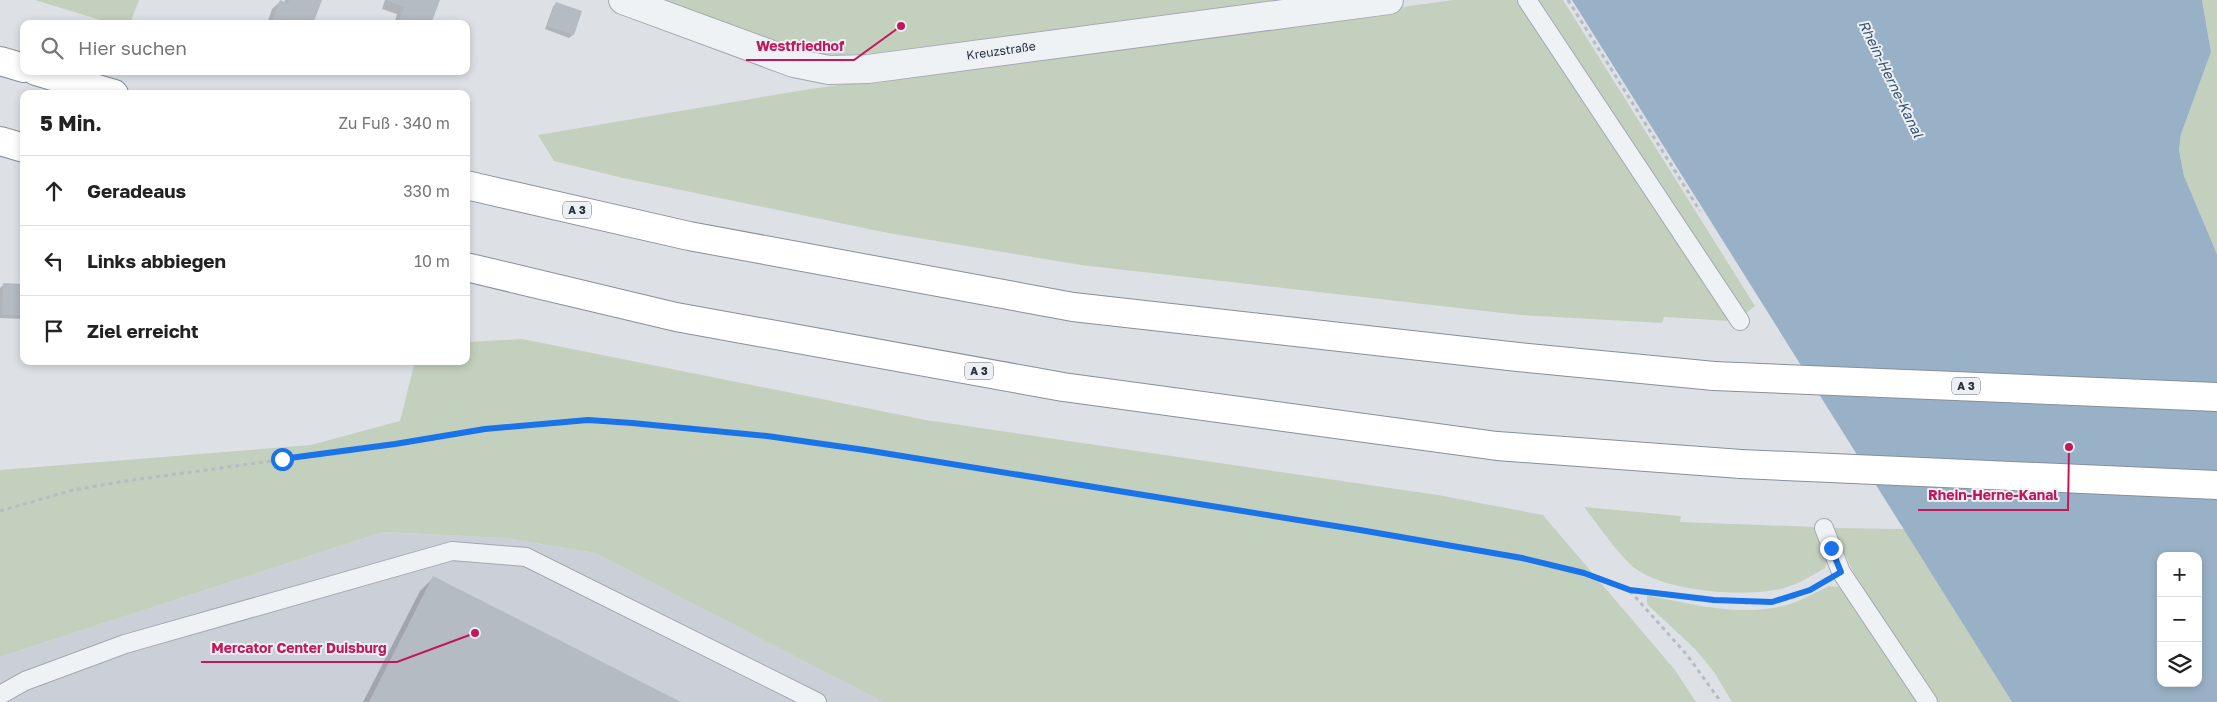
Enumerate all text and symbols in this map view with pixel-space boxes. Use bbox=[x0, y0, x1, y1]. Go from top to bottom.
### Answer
water label: Rhein-Herne-Kanal bbox=[1856, 17, 1928, 141]
search box bbox=[20, 20, 470, 75]
callout: Westfriedhof bbox=[746, 31, 854, 60]
icon: search bbox=[38, 34, 66, 62]
text: Hier suchen bbox=[78, 36, 187, 59]
text: Westfriedhof bbox=[756, 37, 845, 54]
street label: Kreuzstraße bbox=[965, 38, 1036, 63]
text: 5 Min. bbox=[40, 110, 102, 136]
text: Zu Fuß · 340 m bbox=[339, 113, 450, 133]
icon: ahead bbox=[40, 177, 68, 205]
text: Geradeaus bbox=[87, 179, 186, 202]
text: 330 m bbox=[403, 181, 450, 201]
road number: A 3 bbox=[563, 202, 591, 218]
icon: left bbox=[40, 247, 68, 275]
text: Links abbiegen bbox=[87, 249, 226, 272]
text: 10 m bbox=[414, 251, 450, 271]
icon: arrive bbox=[40, 317, 68, 345]
text: Ziel erreicht bbox=[87, 319, 199, 342]
road number: A 3 bbox=[965, 362, 993, 380]
road number: A 3 bbox=[1952, 378, 1980, 394]
route start bbox=[271, 448, 294, 471]
callout: Rhein-Herne-Kanal bbox=[1918, 481, 2068, 510]
text: Rhein-Herne-Kanal bbox=[1928, 486, 2058, 503]
route end bbox=[1820, 537, 1843, 560]
map controls bbox=[2157, 552, 2202, 687]
button: + bbox=[2157, 552, 2202, 597]
button: − bbox=[2157, 597, 2202, 642]
callout: Mercator Center Duisburg bbox=[201, 633, 397, 662]
text: Mercator Center Duisburg bbox=[211, 639, 387, 656]
button: layers bbox=[2157, 642, 2202, 687]

